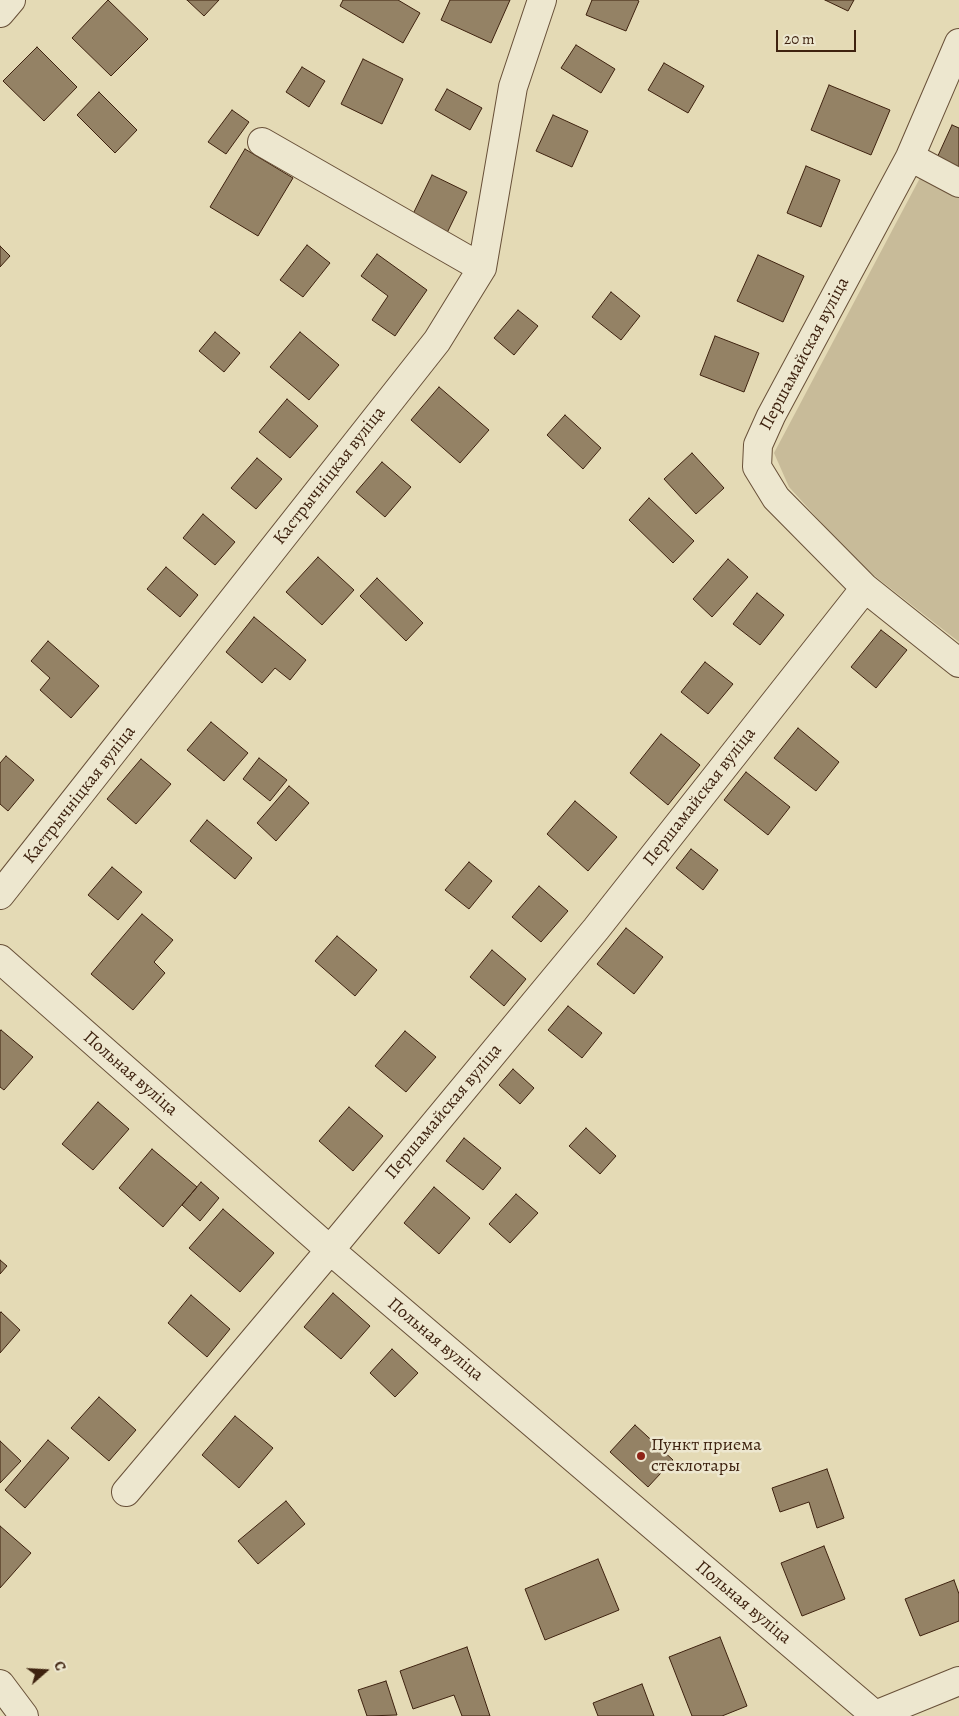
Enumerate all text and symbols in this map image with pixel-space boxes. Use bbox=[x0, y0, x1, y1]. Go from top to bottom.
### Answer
scale bar bbox=[779, 20, 859, 52]
text: 20 m bbox=[784, 29, 815, 49]
street label: Першамайская вуліца bbox=[755, 274, 855, 434]
street label: Кастрычніцкая вуліца bbox=[269, 403, 391, 549]
street label: Кастрычніцкая вуліца bbox=[19, 722, 141, 868]
street label: Першамайская вуліца bbox=[639, 723, 761, 871]
street label: Польная вуліца bbox=[78, 1027, 182, 1121]
street label: Першамайская вуліца bbox=[381, 1040, 507, 1184]
street label: Польная вуліца bbox=[383, 1294, 487, 1386]
place label: Пункт приема стеклотары bbox=[651, 1435, 762, 1478]
marker: Пункт приема стеклотары bbox=[635, 1450, 647, 1462]
street label: Польная вуліца bbox=[691, 1557, 795, 1649]
north arrow bbox=[20, 1646, 70, 1696]
text: С bbox=[49, 1659, 70, 1673]

